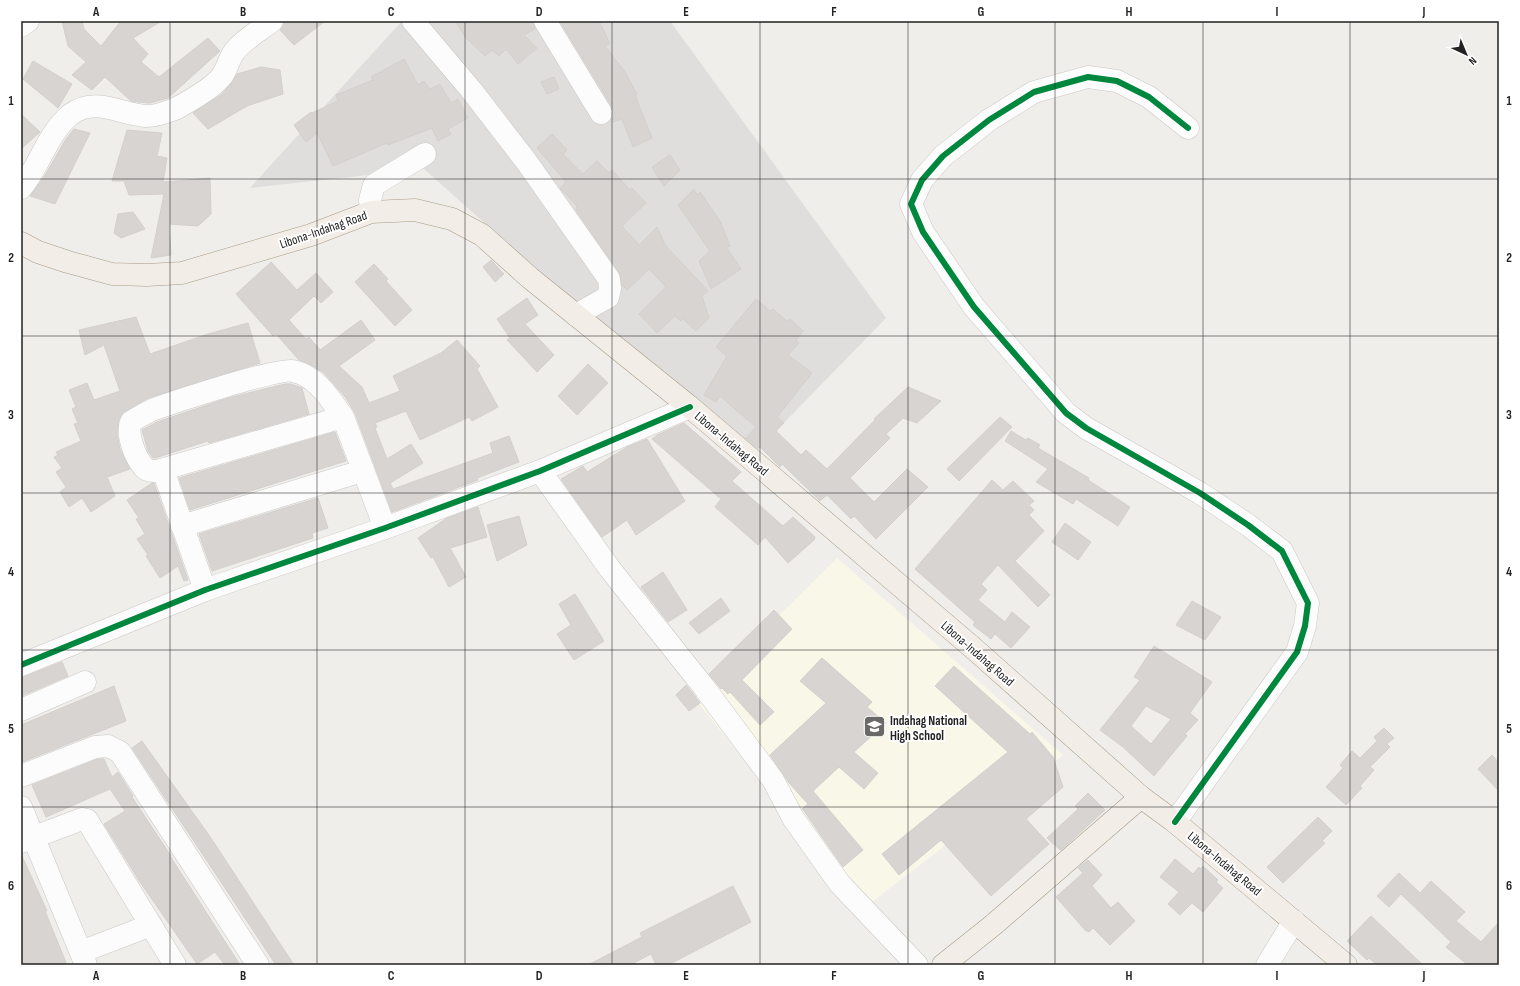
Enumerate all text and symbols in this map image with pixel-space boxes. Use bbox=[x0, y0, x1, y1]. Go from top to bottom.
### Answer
text: A bbox=[92, 4, 100, 20]
text: B bbox=[240, 4, 246, 20]
text: C bbox=[388, 4, 395, 20]
text: D bbox=[536, 4, 543, 20]
text: E bbox=[683, 4, 689, 20]
text: F bbox=[831, 4, 837, 20]
text: G bbox=[978, 4, 985, 20]
text: H bbox=[1126, 4, 1133, 20]
text: I bbox=[1276, 4, 1279, 20]
text: J bbox=[1422, 4, 1426, 20]
north arrow bbox=[1446, 34, 1486, 74]
text: N bbox=[1466, 54, 1479, 68]
text: 1 bbox=[8, 93, 14, 109]
text: 1 bbox=[1506, 93, 1512, 109]
street label: Libona-Indahag Road bbox=[277, 207, 369, 252]
text: 2 bbox=[8, 250, 14, 266]
text: 2 bbox=[1506, 250, 1512, 266]
text: 3 bbox=[8, 407, 14, 423]
text: 3 bbox=[1506, 407, 1512, 423]
street label: Libona-Indahag Road bbox=[691, 408, 772, 479]
text: 4 bbox=[8, 564, 14, 580]
text: 4 bbox=[1506, 564, 1512, 580]
street label: Libona-Indahag Road bbox=[938, 618, 1017, 690]
place label: Indahag National High School bbox=[890, 713, 967, 744]
school or university icon: Indahag National High School bbox=[862, 714, 888, 740]
text: 5 bbox=[8, 721, 14, 737]
text: 5 bbox=[1506, 721, 1512, 737]
street label: Libona-Indahag Road bbox=[1184, 828, 1265, 899]
text: 6 bbox=[8, 878, 14, 894]
text: 6 bbox=[1506, 878, 1512, 894]
text: A bbox=[92, 968, 100, 984]
text: B bbox=[240, 968, 246, 984]
text: C bbox=[388, 968, 395, 984]
text: D bbox=[536, 968, 543, 984]
text: E bbox=[683, 968, 689, 984]
text: F bbox=[831, 968, 837, 984]
text: G bbox=[978, 968, 985, 984]
text: H bbox=[1126, 968, 1133, 984]
text: I bbox=[1276, 968, 1279, 984]
text: J bbox=[1422, 968, 1426, 984]

